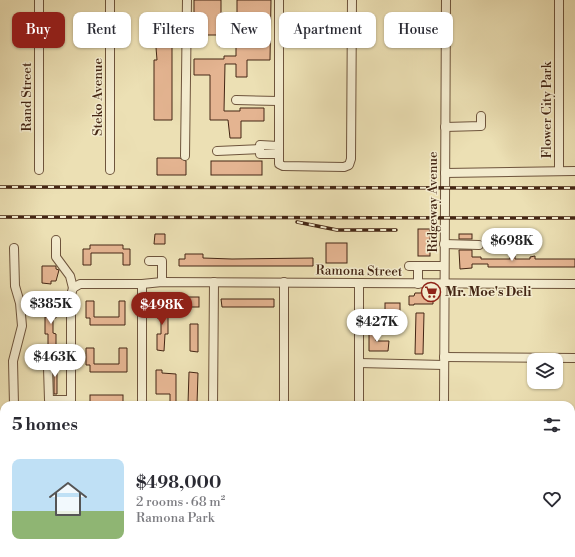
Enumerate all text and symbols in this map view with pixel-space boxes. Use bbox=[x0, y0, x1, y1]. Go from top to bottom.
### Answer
chip: Buy bbox=[12, 12, 65, 48]
chip: Rent bbox=[73, 12, 131, 48]
chip: Filters bbox=[139, 12, 208, 48]
chip: New bbox=[216, 12, 271, 48]
chip: Apartment bbox=[279, 12, 376, 48]
chip: House bbox=[384, 12, 453, 48]
street label: Steko Avenue bbox=[90, 58, 106, 136]
street label: Flower City Park bbox=[539, 60, 555, 158]
street label: Rand Street bbox=[19, 62, 35, 132]
street label: Ridgeway Avenue bbox=[425, 151, 441, 253]
pin: $698K bbox=[484, 228, 540, 262]
text: $698K bbox=[491, 233, 533, 249]
street label: Ramona Street bbox=[315, 262, 403, 280]
supermarket icon: Mr. Moe's Deli bbox=[420, 281, 442, 303]
place label: Mr. Moe's Deli bbox=[445, 284, 531, 300]
pin: $385K bbox=[23, 291, 79, 325]
pin: $498K bbox=[134, 292, 190, 326]
text: $385K bbox=[30, 296, 72, 312]
text: $498K bbox=[140, 297, 184, 313]
pin: $427K bbox=[349, 309, 405, 343]
text: $427K bbox=[356, 314, 398, 330]
pin: $463K bbox=[27, 344, 83, 378]
text: $463K bbox=[34, 349, 77, 365]
map controls bbox=[527, 353, 563, 389]
button: layers bbox=[527, 353, 563, 389]
text: 5 homes bbox=[12, 414, 78, 436]
icon: filters bbox=[541, 414, 563, 436]
text: $498,000 bbox=[136, 472, 221, 494]
icon: home bbox=[44, 475, 92, 523]
icon: heart bbox=[541, 488, 563, 510]
text: 2 rooms · 68 m² bbox=[136, 494, 225, 510]
text: Ramona Park bbox=[136, 510, 215, 526]

